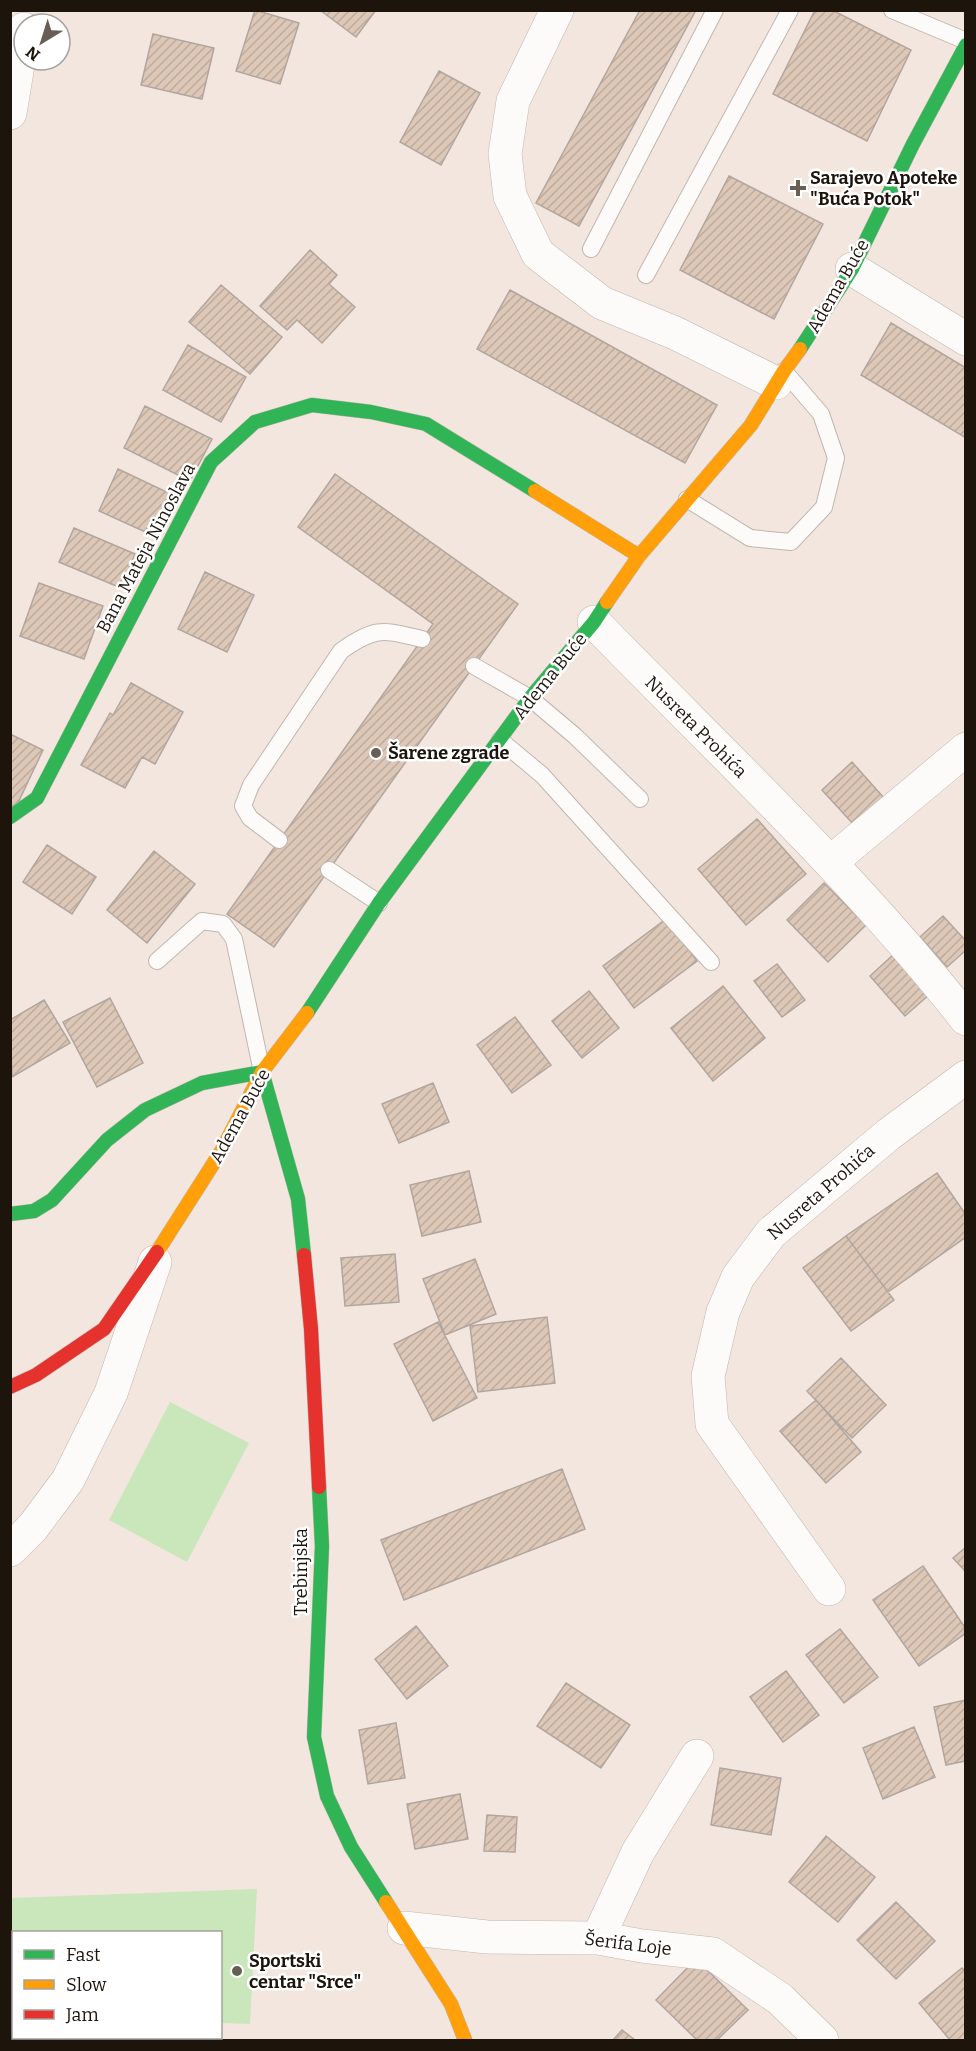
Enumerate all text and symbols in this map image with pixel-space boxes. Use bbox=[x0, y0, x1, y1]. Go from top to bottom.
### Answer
north arrow bbox=[12, 12, 72, 72]
text: N bbox=[22, 42, 44, 65]
place label: Sarajevo Apoteke "Buća Potok" bbox=[810, 167, 958, 210]
marker: Sarajevo Apoteke "Buća Potok" bbox=[791, 181, 805, 195]
street label: Adema Buće bbox=[802, 235, 874, 337]
street label: Bana Mateja Ninoslava bbox=[92, 459, 200, 637]
street label: Adema Buće bbox=[508, 628, 592, 724]
street label: Nusreta Prohića bbox=[641, 672, 752, 783]
place label: Šarene zgrade bbox=[388, 741, 510, 764]
marker: Šarene zgrade bbox=[369, 746, 383, 760]
street label: Adema Buće bbox=[205, 1065, 275, 1167]
street label: Nusreta Prohića bbox=[763, 1139, 879, 1245]
street label: Trebinjska bbox=[290, 1528, 312, 1616]
street label: Šerifa Loje bbox=[583, 1928, 673, 1960]
legend bbox=[12, 1931, 222, 2039]
text: Fast bbox=[66, 1944, 101, 1966]
place label: Sportski centar "Srce" bbox=[249, 1950, 361, 1993]
marker: Sportski centar "Srce" bbox=[230, 1964, 244, 1978]
text: Slow bbox=[66, 1974, 107, 1996]
text: Jam bbox=[65, 2004, 99, 2026]

